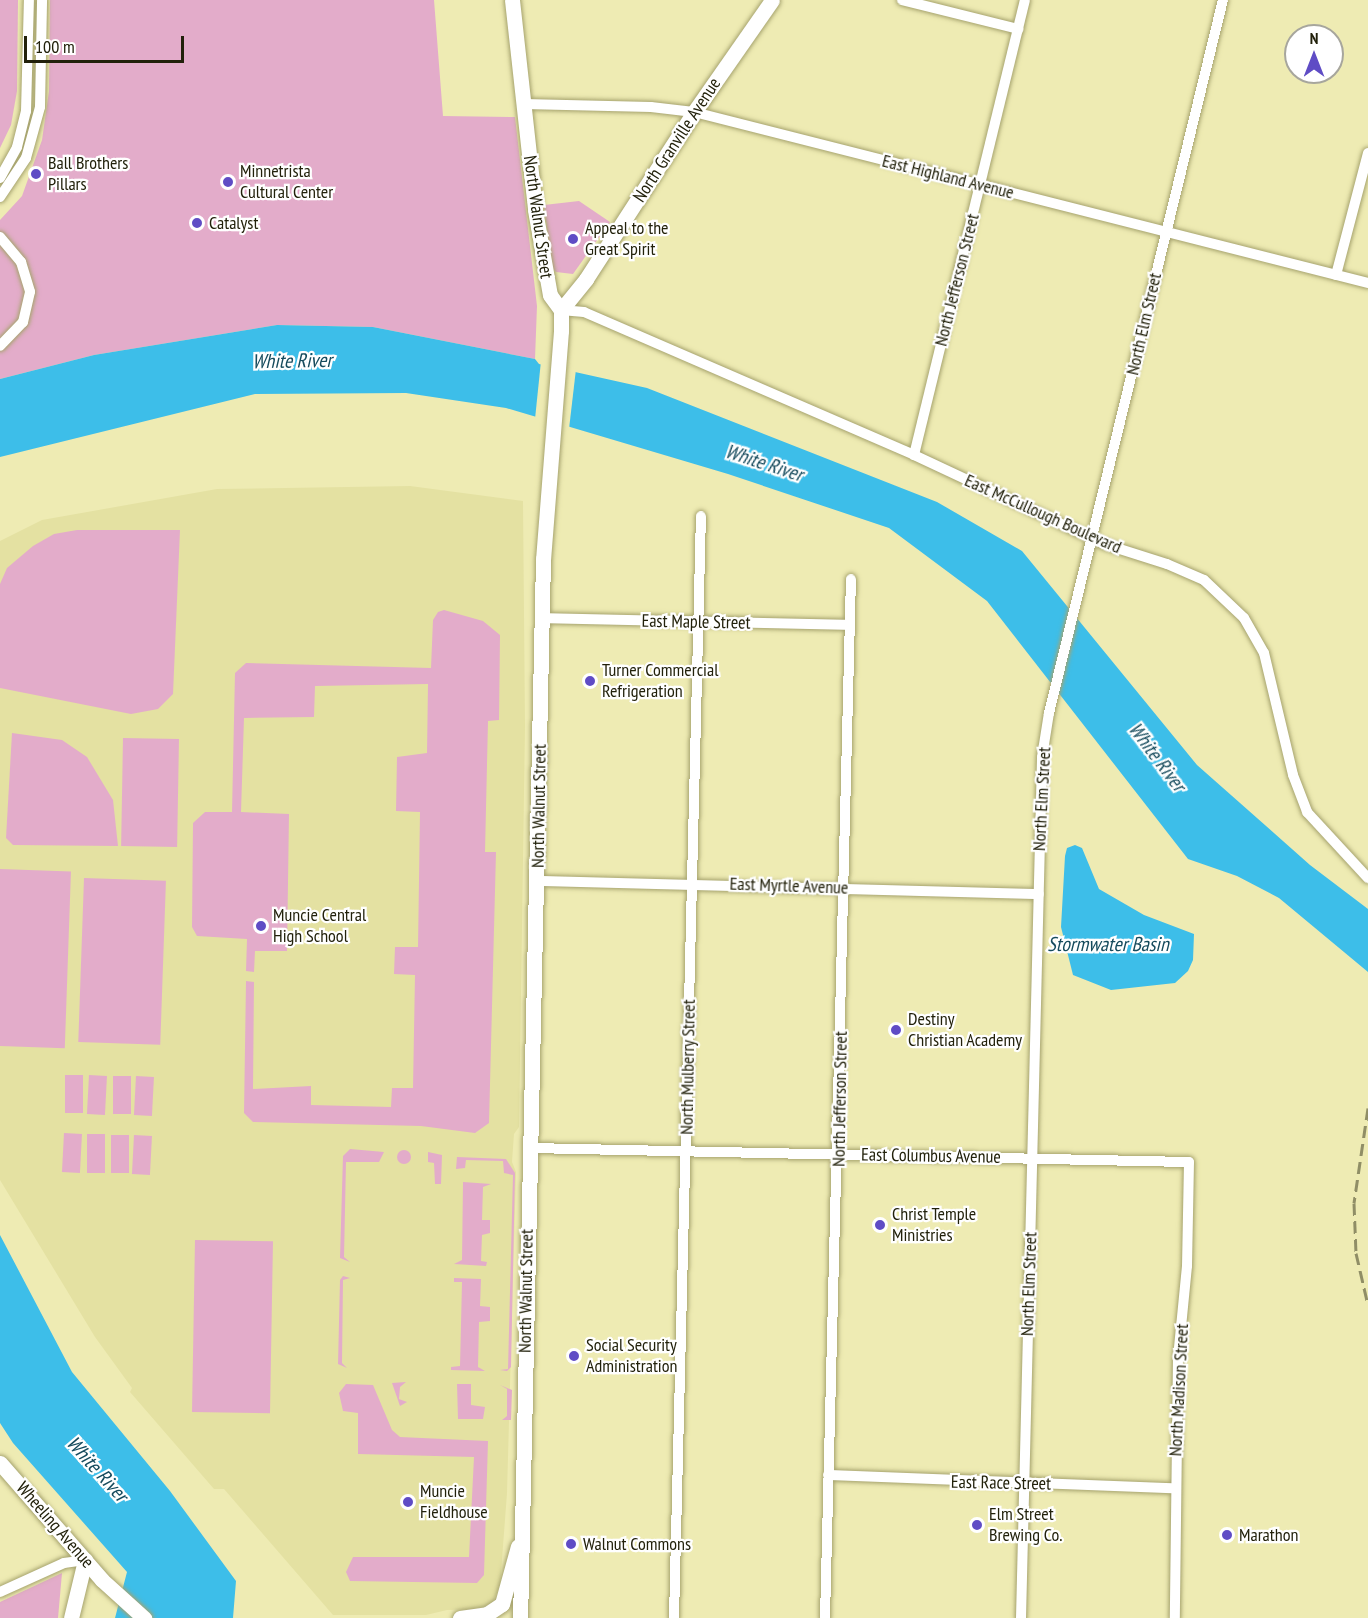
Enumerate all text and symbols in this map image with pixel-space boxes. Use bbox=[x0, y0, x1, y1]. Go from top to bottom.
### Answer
scale bar bbox=[27, 24, 188, 62]
north arrow bbox=[1284, 24, 1344, 84]
text: N bbox=[1310, 28, 1318, 48]
text: 100 m bbox=[35, 35, 75, 58]
street label: North Granville Avenue bbox=[629, 74, 725, 206]
street label: East Highland Avenue bbox=[880, 150, 1016, 204]
place label: Ball Brothers Pillars bbox=[48, 153, 128, 195]
street label: North Walnut Street bbox=[519, 154, 557, 280]
place label: Minnetrista Cultural Center bbox=[240, 161, 333, 204]
marker: Ball Brothers Pillars bbox=[29, 167, 43, 181]
marker: Minnetrista Cultural Center bbox=[221, 175, 235, 189]
place label: Catalyst bbox=[209, 212, 258, 234]
street label: North Jefferson Street bbox=[930, 212, 984, 348]
marker: Catalyst bbox=[190, 216, 204, 230]
place label: Appeal to the Great Spirit bbox=[585, 218, 669, 260]
marker: Appeal to the Great Spirit bbox=[566, 232, 580, 246]
street label: North Elm Street bbox=[1122, 271, 1166, 377]
water label: White River bbox=[252, 348, 332, 374]
water label: White River bbox=[722, 439, 806, 487]
street label: East McCullough Boulevard bbox=[961, 470, 1125, 558]
street label: East Maple Street bbox=[641, 610, 751, 634]
place label: Turner Commercial Refrigeration bbox=[602, 660, 718, 702]
marker: Turner Commercial Refrigeration bbox=[583, 674, 597, 688]
water label: White River bbox=[1123, 718, 1191, 796]
street label: North Walnut Street bbox=[527, 744, 551, 868]
street label: North Elm Street bbox=[1028, 746, 1056, 852]
street label: East Myrtle Avenue bbox=[729, 873, 849, 899]
place label: Muncie Central High School bbox=[273, 905, 366, 948]
marker: Muncie Central High School bbox=[254, 919, 268, 933]
water label: Stormwater Basin bbox=[1047, 932, 1169, 956]
street label: North Mulberry Street bbox=[676, 999, 700, 1135]
place label: Destiny Christian Academy bbox=[908, 1009, 1022, 1052]
marker: Destiny Christian Academy bbox=[889, 1023, 903, 1037]
street label: North Jefferson Street bbox=[828, 1031, 852, 1167]
street label: East Columbus Avenue bbox=[861, 1144, 1001, 1168]
place label: Christ Temple Ministries bbox=[892, 1204, 977, 1246]
marker: Christ Temple Ministries bbox=[873, 1218, 887, 1232]
street label: North Walnut Street bbox=[514, 1229, 538, 1353]
street label: North Elm Street bbox=[1016, 1232, 1042, 1336]
street label: North Madison Street bbox=[1165, 1323, 1193, 1457]
place label: Social Security Administration bbox=[586, 1335, 677, 1378]
marker: Social Security Administration bbox=[567, 1349, 581, 1363]
water label: White River bbox=[61, 1431, 133, 1507]
street label: East Race Street bbox=[951, 1471, 1051, 1495]
street label: Wheeling Avenue bbox=[11, 1477, 99, 1573]
place label: Muncie Fieldhouse bbox=[420, 1481, 488, 1524]
marker: Muncie Fieldhouse bbox=[401, 1495, 415, 1509]
place label: Elm Street Brewing Co. bbox=[989, 1504, 1062, 1546]
marker: Elm Street Brewing Co. bbox=[970, 1518, 984, 1532]
place label: Marathon bbox=[1239, 1524, 1298, 1546]
marker: Marathon bbox=[1220, 1528, 1234, 1542]
place label: Walnut Commons bbox=[583, 1533, 691, 1555]
marker: Walnut Commons bbox=[564, 1537, 578, 1551]

